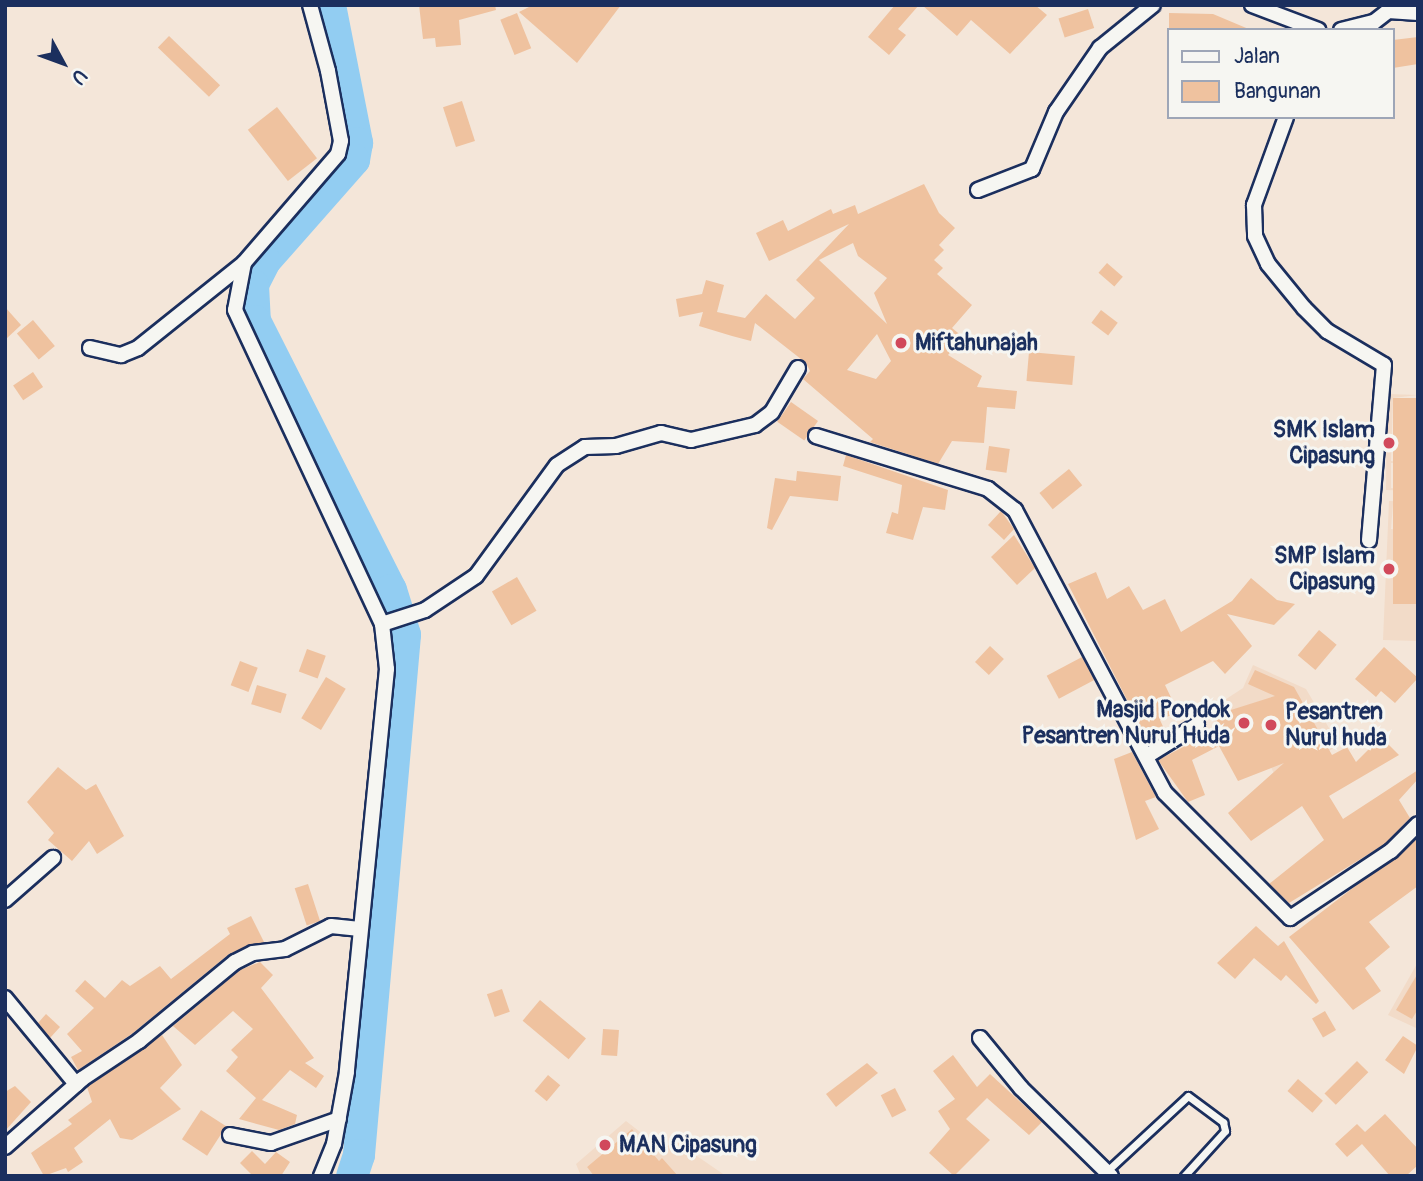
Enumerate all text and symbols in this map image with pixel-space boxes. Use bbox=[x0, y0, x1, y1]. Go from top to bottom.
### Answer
north arrow bbox=[28, 28, 98, 98]
legend bbox=[1168, 28, 1395, 119]
text: Jalan bbox=[1234, 43, 1280, 70]
text: U bbox=[66, 64, 92, 89]
text: Bangunan bbox=[1234, 78, 1321, 105]
place label: Miftahunajah bbox=[915, 329, 1038, 357]
marker: Miftahunajah bbox=[893, 335, 909, 351]
place label: SMK Islam Cipasung bbox=[1273, 416, 1375, 470]
marker: SMK Islam Cipasung bbox=[1381, 435, 1397, 451]
place label: SMP Islam Cipasung bbox=[1274, 542, 1375, 596]
marker: SMP Islam Cipasung bbox=[1381, 561, 1397, 577]
place label: Masjid Pondok Pesantren Nurul Huda bbox=[1022, 696, 1230, 750]
place label: Pesantren Nurul huda bbox=[1285, 698, 1387, 752]
marker: Masjid Pondok Pesantren Nurul Huda bbox=[1236, 715, 1252, 731]
marker: Pesantren Nurul huda bbox=[1263, 717, 1279, 733]
place label: MAN Cipasung bbox=[619, 1131, 757, 1159]
marker: MAN Cipasung bbox=[597, 1137, 613, 1153]

